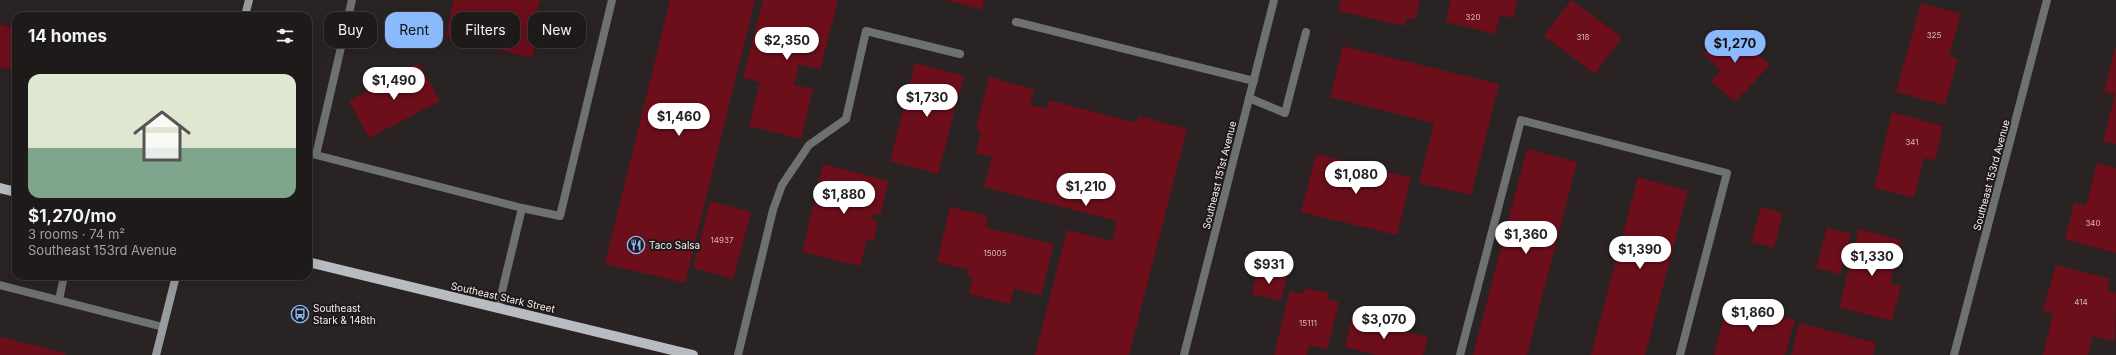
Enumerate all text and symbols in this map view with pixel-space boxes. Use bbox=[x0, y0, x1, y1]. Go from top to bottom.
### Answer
chip: Buy bbox=[324, 12, 377, 48]
chip: Rent bbox=[385, 12, 443, 48]
chip: Filters bbox=[451, 12, 520, 48]
chip: New bbox=[528, 12, 586, 48]
house number: 320 bbox=[1466, 12, 1480, 22]
icon: filters bbox=[274, 25, 296, 47]
text: 14 homes bbox=[28, 26, 107, 46]
pin: $2,350 bbox=[754, 27, 820, 61]
pin: $1,270 bbox=[1702, 30, 1768, 64]
house number: 325 bbox=[1927, 30, 1941, 40]
text: $2,350 bbox=[764, 32, 810, 48]
house number: 318 bbox=[1576, 32, 1590, 42]
text: $1,270 bbox=[1714, 35, 1756, 51]
pin: $1,490 bbox=[361, 67, 427, 101]
text: $1,490 bbox=[372, 72, 416, 88]
pin: $1,730 bbox=[894, 84, 960, 118]
text: $1,730 bbox=[906, 89, 948, 105]
icon: home bbox=[126, 100, 198, 172]
pin: $1,460 bbox=[646, 103, 712, 137]
text: $1,460 bbox=[657, 108, 701, 124]
street label: Southeast 153rd Avenue bbox=[1970, 118, 2012, 232]
street label: Southeast 151st Avenue bbox=[1200, 119, 1238, 230]
house number: 341 bbox=[1905, 137, 1919, 147]
pin: $1,080 bbox=[1323, 161, 1389, 195]
text: $1,080 bbox=[1334, 166, 1378, 182]
pin: $1,210 bbox=[1053, 173, 1119, 207]
text: $1,210 bbox=[1065, 178, 1107, 194]
pin: $1,880 bbox=[811, 181, 877, 215]
text: $1,880 bbox=[822, 186, 866, 202]
text: $1,270/mo bbox=[28, 206, 116, 226]
house number: 340 bbox=[2085, 218, 2101, 228]
pin: $1,360 bbox=[1493, 221, 1559, 255]
text: 3 rooms · 74 m² bbox=[28, 226, 125, 242]
text: $1,360 bbox=[1504, 226, 1548, 242]
restaurant icon: Taco Salsa bbox=[626, 235, 646, 255]
house number: 14937 bbox=[711, 235, 734, 245]
pin: $1,390 bbox=[1607, 236, 1673, 270]
place label: Taco Salsa bbox=[649, 239, 700, 251]
text: $1,390 bbox=[1618, 241, 1662, 257]
text: Southeast 153rd Avenue bbox=[28, 242, 177, 258]
pin: $1,330 bbox=[1839, 243, 1905, 277]
house number: 15005 bbox=[983, 248, 1007, 258]
text: $1,330 bbox=[1850, 248, 1894, 264]
pin: $931 bbox=[1245, 251, 1293, 285]
text: $931 bbox=[1254, 256, 1284, 272]
street label: Southeast Stark Street bbox=[450, 279, 557, 315]
house number: 414 bbox=[2074, 297, 2088, 307]
pin: $1,860 bbox=[1720, 299, 1786, 333]
place label: Southeast Stark & 148th bbox=[313, 302, 376, 326]
bus stop icon: Southeast Stark & 148th bbox=[290, 304, 310, 324]
text: $1,860 bbox=[1731, 304, 1775, 320]
pin: $3,070 bbox=[1351, 306, 1417, 340]
text: $3,070 bbox=[1361, 311, 1407, 327]
house number: 15111 bbox=[1299, 318, 1317, 328]

